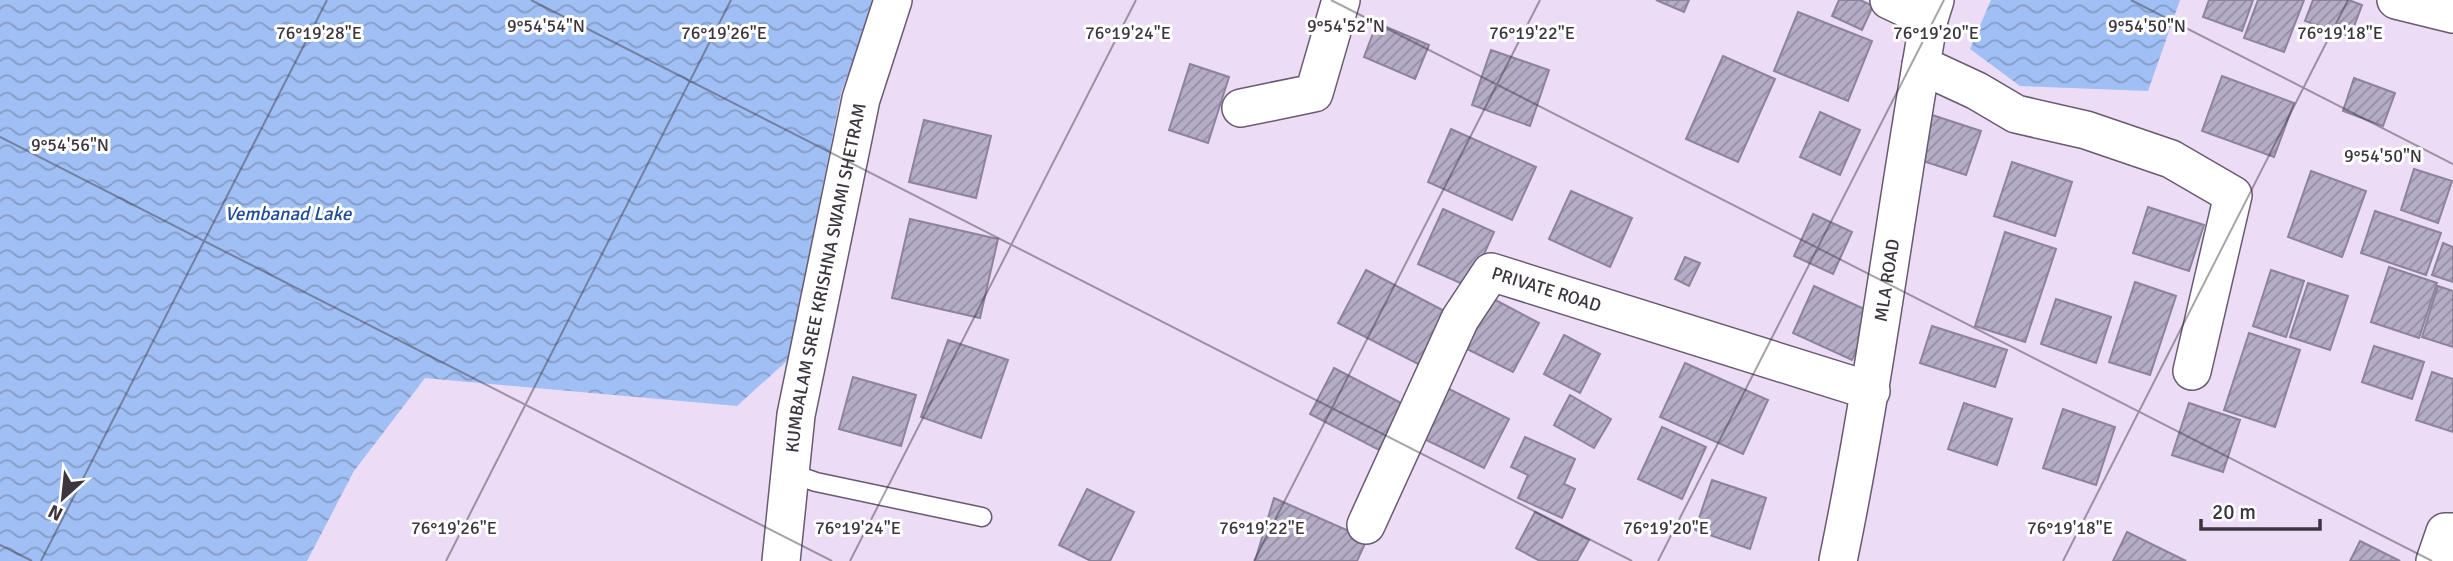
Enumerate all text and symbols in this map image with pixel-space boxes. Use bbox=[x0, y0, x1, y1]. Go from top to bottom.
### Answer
text: 9°54'54"N bbox=[507, 15, 585, 37]
text: 9°54'52"N bbox=[1307, 15, 1385, 37]
text: 9°54'50"N bbox=[2108, 15, 2186, 37]
text: 76°19'28"E bbox=[276, 22, 362, 44]
text: 76°19'26"E bbox=[681, 22, 767, 44]
text: 76°19'24"E bbox=[1085, 22, 1171, 44]
text: 76°19'22"E bbox=[1489, 22, 1575, 44]
text: 76°19'20"E bbox=[1893, 22, 1979, 44]
text: 76°19'18"E bbox=[2297, 22, 2383, 44]
street label: KUMBALAM SREE KRISHNA SWAMI SHETRAM bbox=[781, 101, 871, 454]
text: 9°54'56"N bbox=[31, 134, 109, 156]
text: 9°54'50"N bbox=[2344, 145, 2422, 167]
water label: Vembanad Lake bbox=[225, 202, 353, 226]
street label: MLA ROAD bbox=[1870, 237, 1904, 323]
street label: PRIVATE ROAD bbox=[1489, 262, 1604, 317]
north arrow bbox=[28, 463, 98, 533]
scale bar bbox=[2201, 488, 2320, 532]
text: N bbox=[44, 499, 67, 526]
text: 20 m bbox=[2212, 499, 2256, 525]
text: 76°19'26"E bbox=[411, 517, 497, 539]
text: 76°19'24"E bbox=[815, 517, 901, 539]
text: 76°19'22"E bbox=[1219, 517, 1305, 539]
text: 76°19'20"E bbox=[1623, 517, 1709, 539]
text: 76°19'18"E bbox=[2027, 517, 2113, 539]

